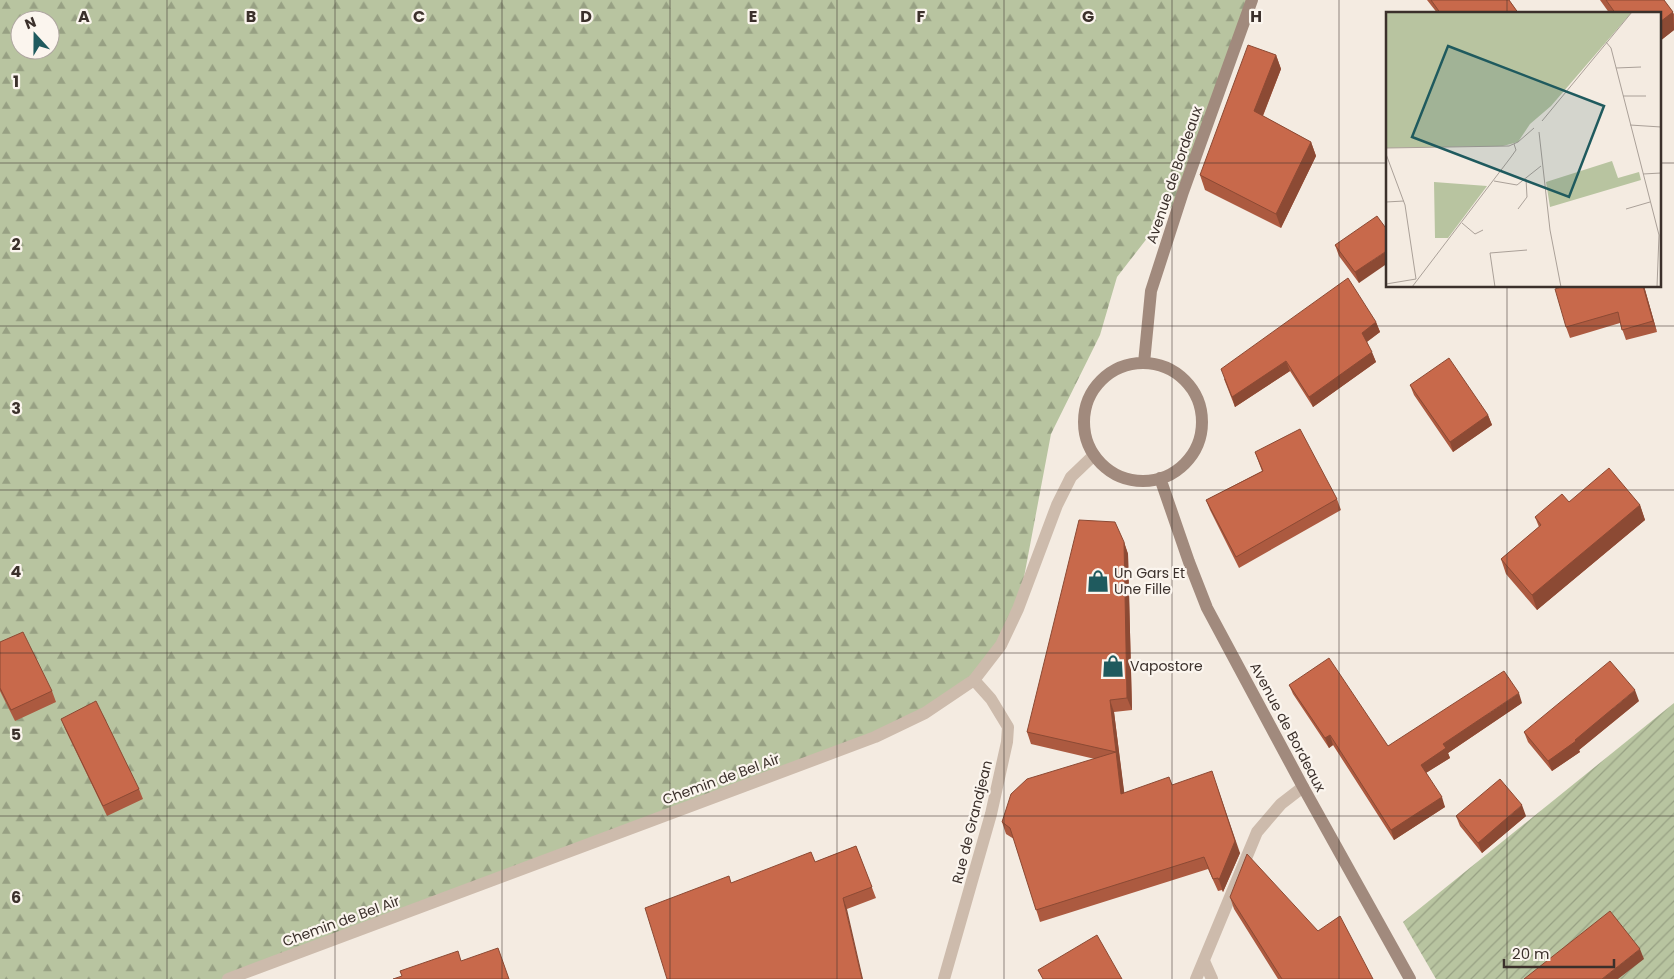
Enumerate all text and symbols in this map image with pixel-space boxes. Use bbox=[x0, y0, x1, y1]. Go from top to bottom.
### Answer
text: A bbox=[78, 5, 90, 28]
text: B bbox=[246, 5, 256, 28]
text: C bbox=[413, 5, 425, 28]
text: D bbox=[580, 5, 592, 28]
text: E bbox=[749, 5, 757, 28]
text: F bbox=[917, 5, 926, 28]
text: G bbox=[1082, 5, 1094, 28]
text: H bbox=[1250, 5, 1262, 28]
north arrow bbox=[10, 10, 60, 60]
text: N bbox=[22, 12, 39, 34]
inset map bbox=[1386, 12, 1662, 288]
text: 1 bbox=[13, 70, 19, 93]
street label: Avenue de Bordeaux bbox=[1141, 103, 1207, 246]
text: 2 bbox=[11, 233, 21, 256]
text: 3 bbox=[11, 397, 21, 420]
text: 4 bbox=[11, 560, 22, 583]
place label: Un Gars Et Une Fille bbox=[1114, 563, 1185, 599]
shop icon: Un Gars Et Une Fille bbox=[1085, 568, 1111, 594]
shop icon: Vapostore bbox=[1100, 653, 1126, 679]
place label: Vapostore bbox=[1130, 656, 1203, 676]
street label: Avenue de Bordeaux bbox=[1245, 659, 1331, 796]
text: 5 bbox=[11, 723, 21, 746]
street label: Chemin de Bel Air bbox=[660, 748, 782, 810]
street label: Rue de Grandjean bbox=[947, 758, 997, 886]
text: 6 bbox=[11, 886, 21, 909]
street label: Chemin de Bel Air bbox=[280, 890, 402, 952]
scale bar bbox=[1504, 936, 1614, 968]
text: 20 m bbox=[1512, 943, 1550, 964]

